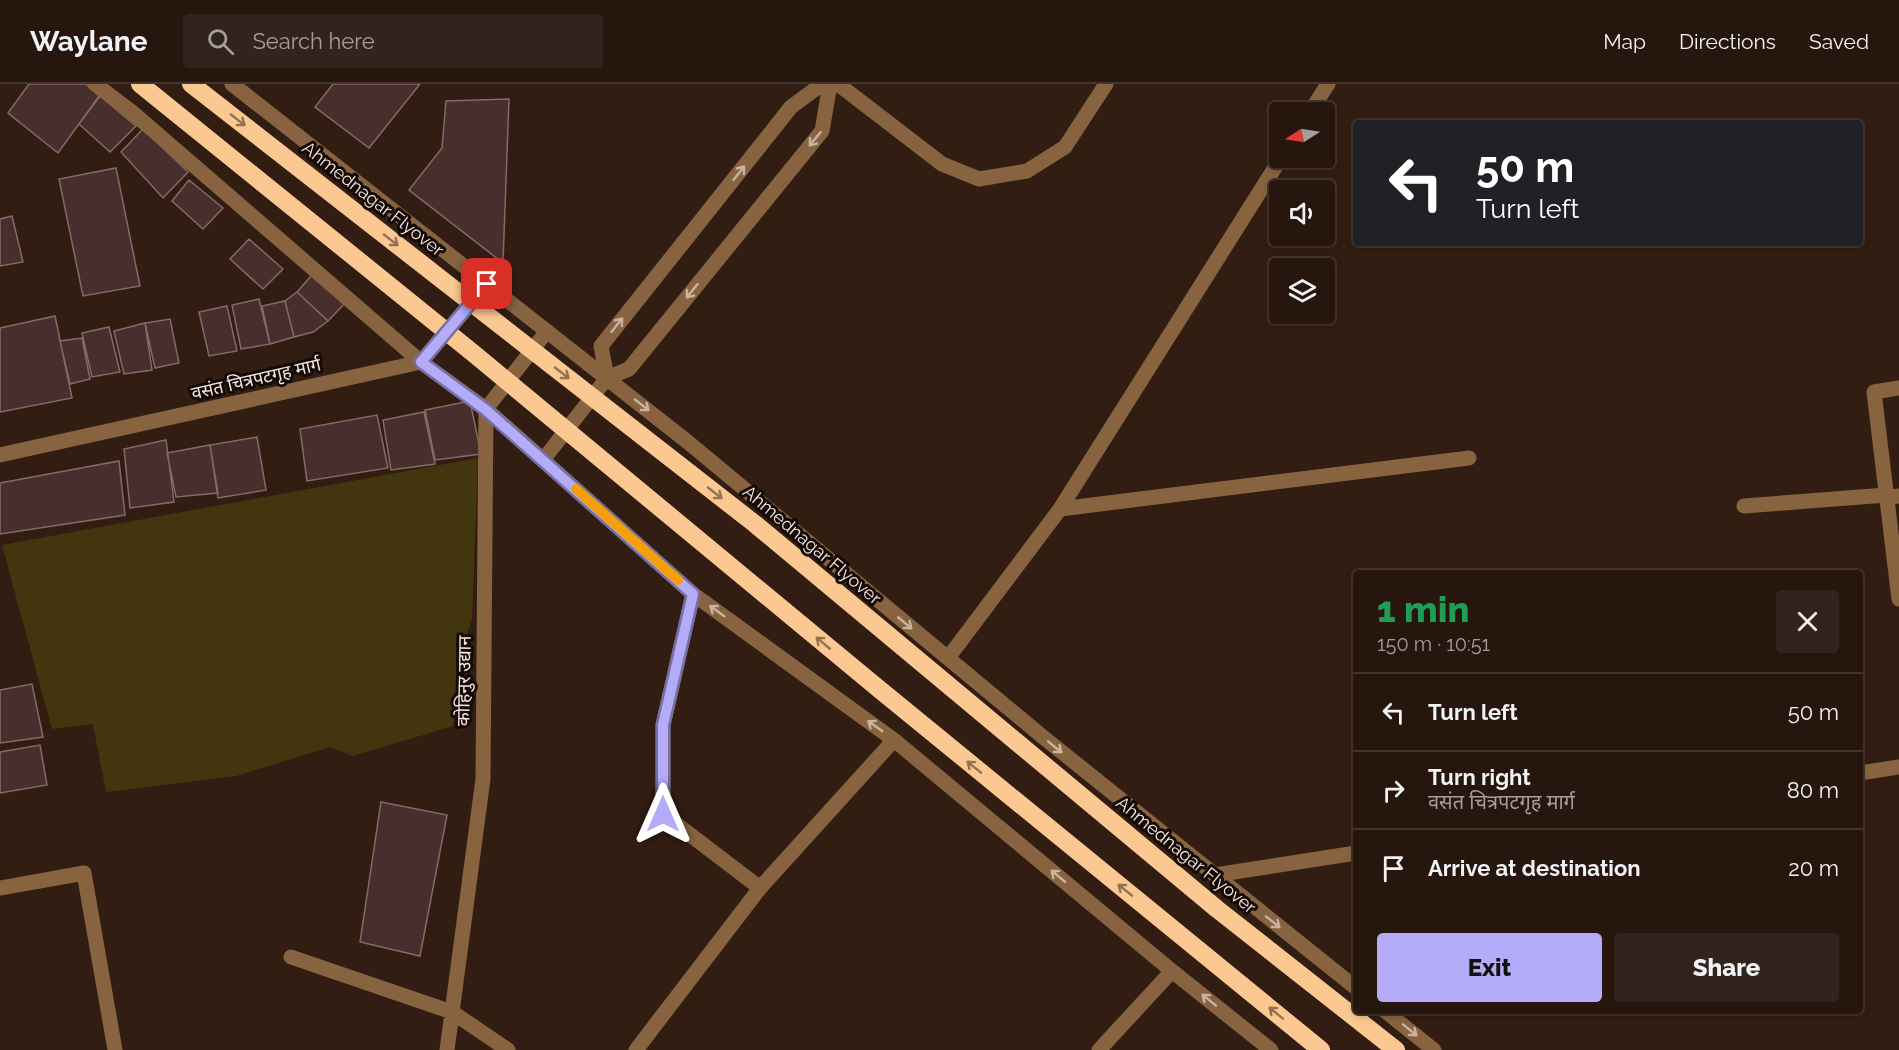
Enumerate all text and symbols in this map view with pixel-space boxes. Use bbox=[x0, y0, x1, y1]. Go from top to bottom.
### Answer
search box bbox=[183, 14, 603, 68]
text: Waylane bbox=[30, 25, 147, 58]
icon: search bbox=[204, 25, 237, 58]
text: Search here bbox=[252, 28, 375, 54]
text: Map bbox=[1603, 29, 1646, 54]
text: Directions bbox=[1679, 29, 1776, 54]
text: Saved bbox=[1809, 29, 1869, 54]
north arrow bbox=[1269, 102, 1335, 168]
map controls bbox=[1269, 102, 1335, 324]
one-way arrow bbox=[229, 114, 245, 126]
one-way arrow bbox=[808, 131, 821, 147]
street label: Ahmednagar Flyover bbox=[298, 137, 449, 261]
text: 50 m bbox=[1476, 143, 1574, 192]
icon: left bbox=[1377, 144, 1455, 222]
one-way arrow bbox=[732, 165, 745, 181]
button: sound bbox=[1269, 180, 1335, 246]
text: Turn left bbox=[1476, 193, 1579, 224]
one-way arrow bbox=[383, 233, 399, 246]
pin bbox=[461, 258, 512, 309]
button: layers bbox=[1269, 258, 1335, 324]
icon: arrive bbox=[470, 267, 503, 300]
one-way arrow bbox=[686, 283, 699, 299]
one-way arrow bbox=[611, 318, 624, 334]
street label: वसंत चित्रपटगृह मार्ग bbox=[189, 353, 324, 406]
one-way arrow bbox=[553, 366, 569, 379]
one-way arrow bbox=[633, 399, 649, 412]
street label: Ahmednagar Flyover bbox=[739, 481, 886, 609]
one-way arrow bbox=[707, 486, 723, 499]
text: 1 min bbox=[1377, 588, 1469, 630]
button: close bbox=[1776, 590, 1839, 653]
one-way arrow bbox=[710, 605, 726, 617]
one-way arrow bbox=[897, 616, 913, 629]
text: 150 m · 10:51 bbox=[1377, 632, 1490, 656]
street label: कोहिनुर उद्यान bbox=[452, 635, 477, 726]
one-way arrow bbox=[816, 636, 831, 650]
icon: left bbox=[1377, 696, 1410, 729]
text: Turn left bbox=[1428, 699, 1518, 725]
text: 50 m bbox=[1788, 699, 1839, 725]
one-way arrow bbox=[867, 720, 883, 732]
one-way arrow bbox=[1047, 741, 1063, 754]
one-way arrow bbox=[966, 760, 982, 773]
text: Turn right bbox=[1428, 764, 1531, 790]
icon: right bbox=[1377, 774, 1410, 807]
text: 80 m bbox=[1787, 777, 1839, 803]
position arrow bbox=[631, 782, 695, 846]
text: वसंत चित्रपटगृह मार्ग bbox=[1428, 790, 1575, 814]
street label: Ahmednagar Flyover bbox=[1112, 792, 1261, 918]
icon: arrive bbox=[1377, 852, 1410, 885]
text: Arrive at destination bbox=[1428, 855, 1641, 881]
text: 20 m bbox=[1788, 855, 1839, 881]
one-way arrow bbox=[1050, 870, 1066, 883]
one-way arrow bbox=[1118, 883, 1133, 897]
one-way arrow bbox=[1265, 915, 1281, 928]
button: Exit bbox=[1377, 933, 1602, 1002]
button: Share bbox=[1614, 933, 1839, 1002]
one-way arrow bbox=[1201, 994, 1217, 1007]
one-way arrow bbox=[1269, 1006, 1284, 1020]
one-way arrow bbox=[1401, 1024, 1417, 1037]

